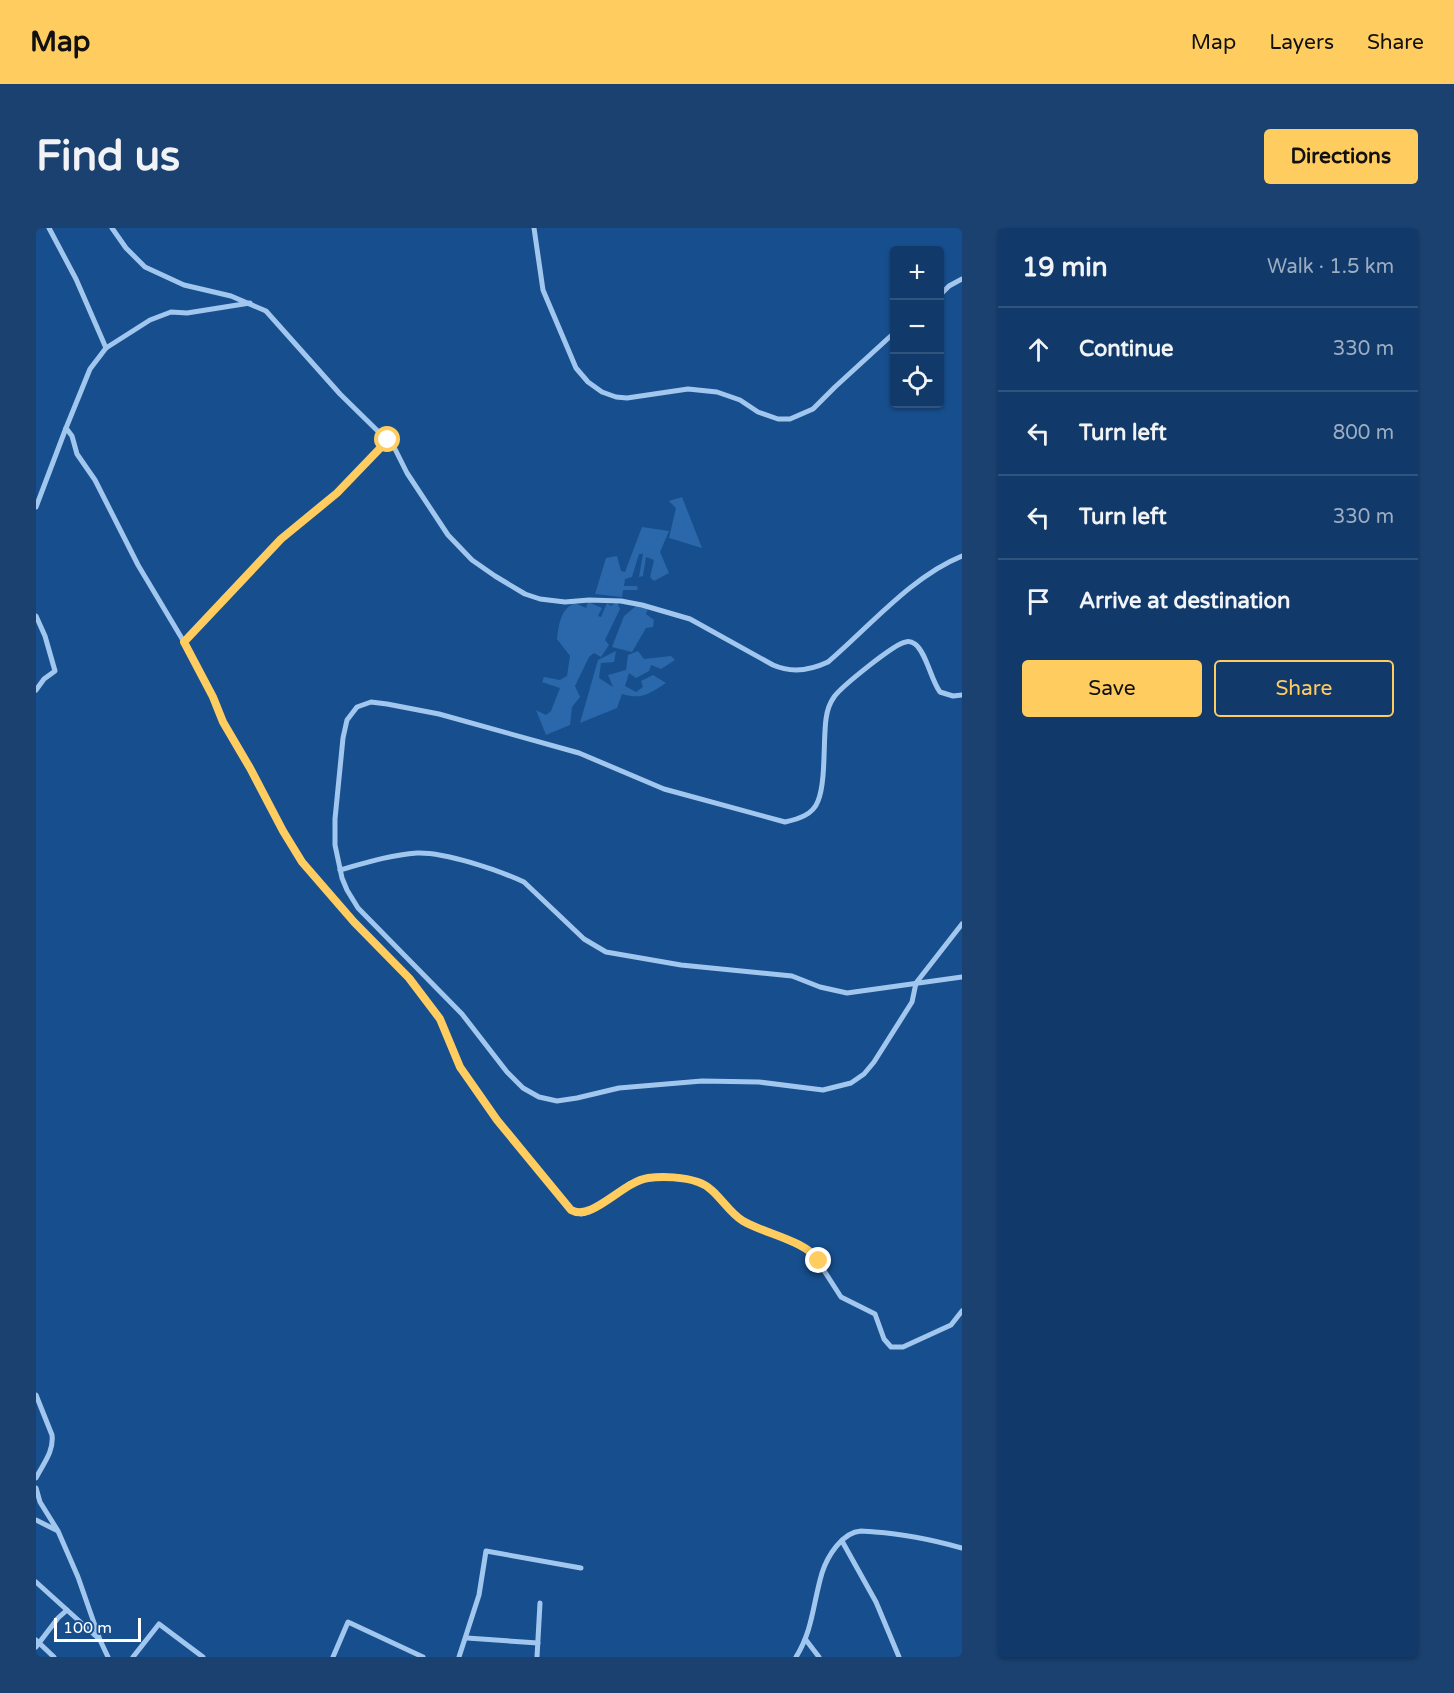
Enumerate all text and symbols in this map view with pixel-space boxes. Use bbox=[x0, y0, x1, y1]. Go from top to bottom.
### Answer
text: Map bbox=[30, 25, 90, 59]
text: Map bbox=[1191, 30, 1236, 55]
text: Layers bbox=[1269, 30, 1334, 55]
text: Share bbox=[1367, 30, 1424, 55]
button: Directions bbox=[1264, 129, 1418, 184]
text: Find us bbox=[36, 131, 180, 182]
map controls bbox=[890, 246, 944, 408]
button: + bbox=[890, 246, 944, 300]
text: 19 min bbox=[1022, 252, 1108, 283]
text: Walk · 1.5 km bbox=[1267, 255, 1394, 279]
button: − bbox=[890, 300, 944, 354]
icon: ahead bbox=[1022, 333, 1055, 366]
text: Continue bbox=[1079, 336, 1174, 362]
text: 330 m bbox=[1333, 337, 1394, 361]
button: locate bbox=[890, 354, 944, 408]
icon: left bbox=[1022, 417, 1055, 450]
text: Turn left bbox=[1079, 420, 1167, 446]
text: 800 m bbox=[1333, 421, 1394, 445]
route start bbox=[374, 426, 400, 452]
icon: left bbox=[1022, 501, 1055, 534]
text: Turn left bbox=[1079, 504, 1167, 530]
text: 330 m bbox=[1333, 505, 1394, 529]
icon: arrive bbox=[1022, 585, 1055, 618]
text: Arrive at destination bbox=[1079, 588, 1290, 614]
button: Save bbox=[1022, 660, 1202, 717]
button: Share bbox=[1214, 660, 1394, 717]
route end bbox=[805, 1247, 831, 1273]
scale bar bbox=[54, 1615, 141, 1642]
text: 100 m bbox=[63, 1618, 112, 1638]

